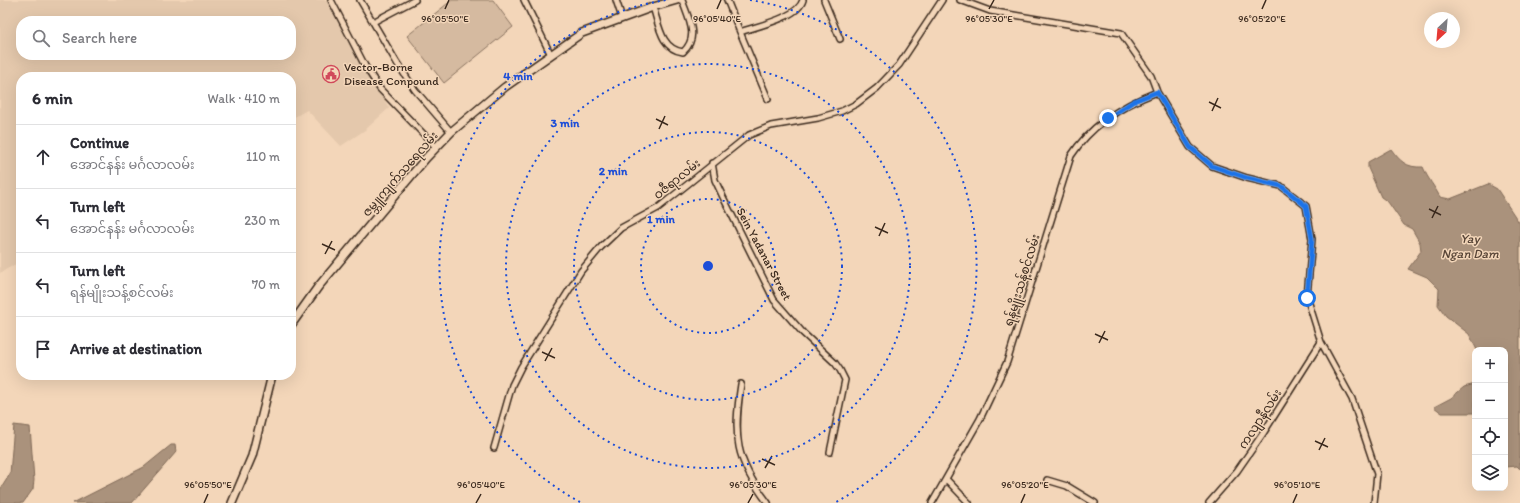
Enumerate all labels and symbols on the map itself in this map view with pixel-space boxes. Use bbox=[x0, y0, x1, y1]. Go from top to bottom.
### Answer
text: 96°05'50"E bbox=[421, 12, 469, 25]
text: 96°05'40"E bbox=[693, 12, 742, 25]
text: 96°05'30"E bbox=[965, 12, 1013, 25]
text: 96°05'20"E bbox=[1238, 12, 1286, 25]
north arrow bbox=[1424, 12, 1460, 48]
place label: Vector-Borne Disease Conpound bbox=[344, 60, 439, 88]
public building icon: Vector-Borne Disease Conpound bbox=[321, 64, 341, 84]
text: 4 min bbox=[503, 69, 533, 83]
route end bbox=[1099, 109, 1117, 127]
text: 3 min bbox=[551, 116, 580, 130]
street label: ဇမ္ဘူကျက်သရေလမ်း bbox=[358, 127, 443, 221]
street label: ဝဇီရာလမ်း bbox=[650, 154, 705, 204]
text: 2 min bbox=[599, 164, 628, 178]
street label: Sein Yadanar Street bbox=[734, 205, 795, 303]
text: 1 min bbox=[647, 212, 676, 226]
water label: Yay Ngan Dam bbox=[1441, 231, 1499, 261]
street label: ရန်မျိုးသန့်စင်လမ်း bbox=[999, 232, 1046, 329]
centre of rings bbox=[701, 259, 715, 273]
route start bbox=[1298, 289, 1316, 307]
street label: ကလျာနီလမ်း bbox=[1234, 386, 1287, 453]
text: 96°05'50"E bbox=[184, 478, 232, 491]
text: 96°05'40"E bbox=[457, 478, 506, 491]
text: 96°05'30"E bbox=[729, 478, 777, 491]
text: 96°05'20"E bbox=[1001, 478, 1049, 491]
text: 96°05'10"E bbox=[1274, 478, 1321, 491]

